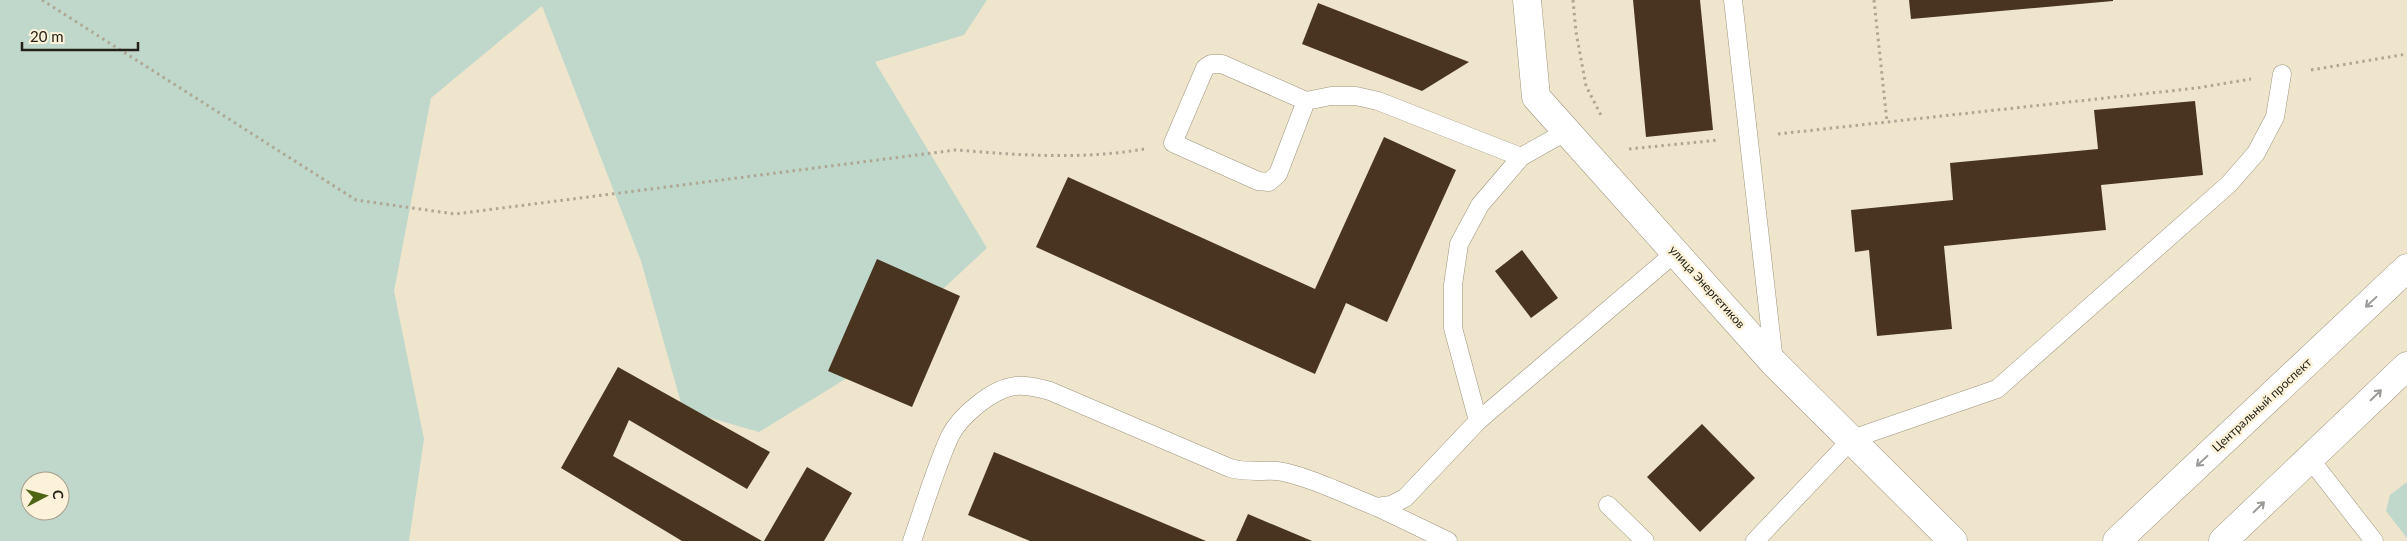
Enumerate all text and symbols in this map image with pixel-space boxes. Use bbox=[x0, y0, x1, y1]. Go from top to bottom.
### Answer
scale bar bbox=[22, 20, 139, 52]
text: 20 m bbox=[30, 27, 64, 45]
street label: улица Энергетиков bbox=[1666, 242, 1749, 331]
one-way arrow bbox=[2365, 296, 2378, 308]
street label: Центральный проспект bbox=[2209, 355, 2314, 455]
one-way arrow bbox=[2370, 389, 2383, 401]
one-way arrow bbox=[2196, 455, 2208, 467]
north arrow bbox=[20, 471, 70, 521]
text: С bbox=[49, 489, 67, 501]
one-way arrow bbox=[2252, 501, 2265, 513]

